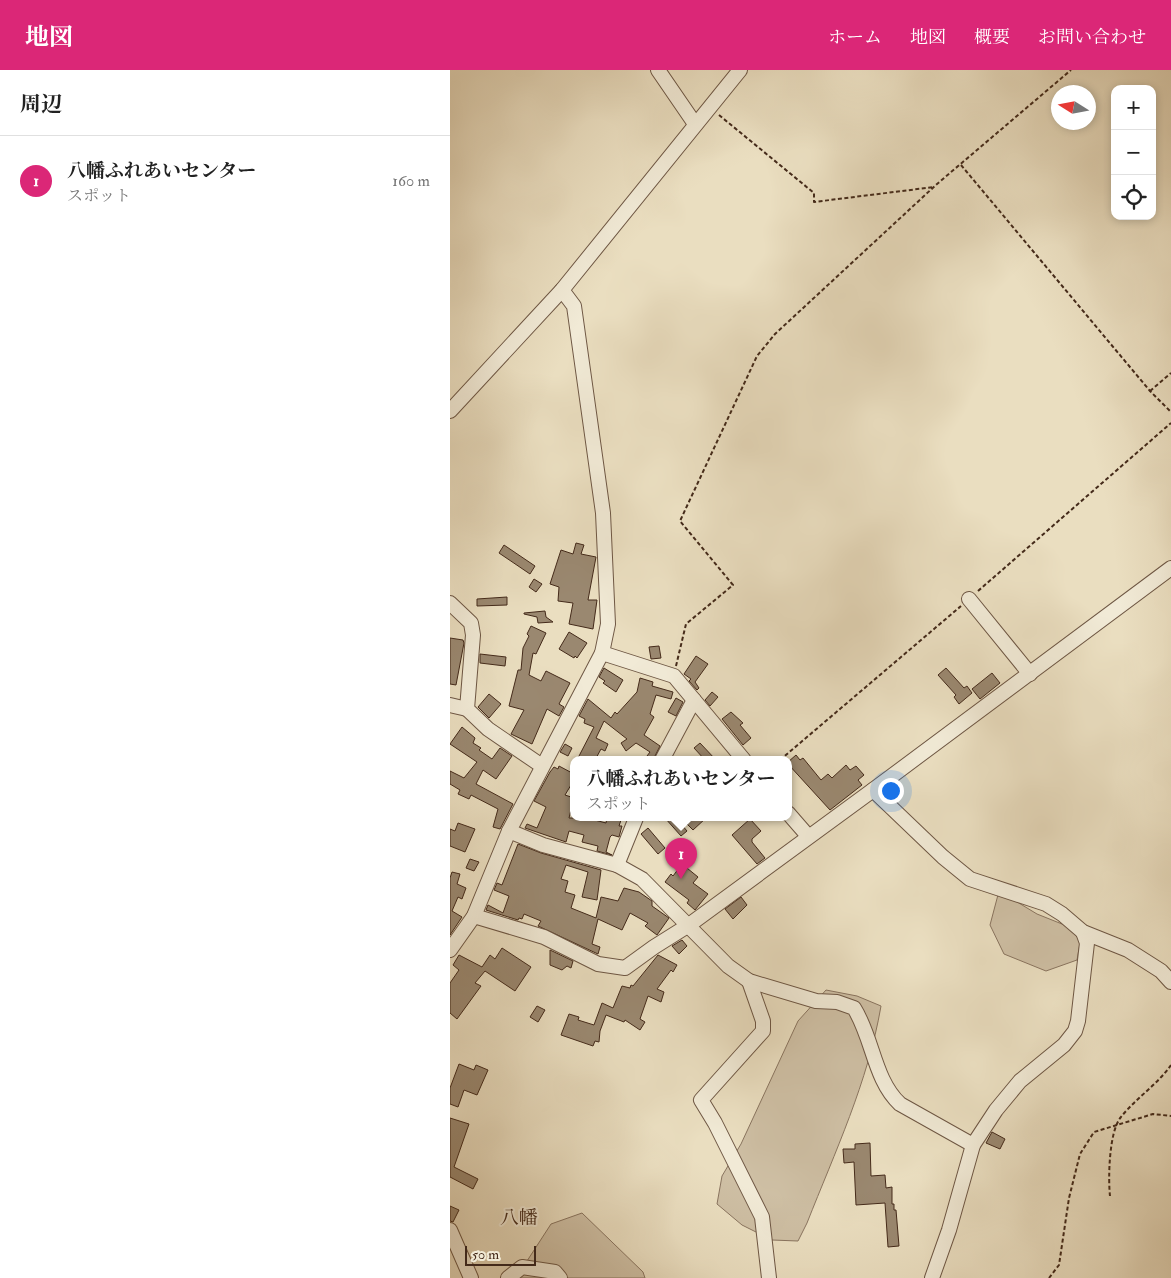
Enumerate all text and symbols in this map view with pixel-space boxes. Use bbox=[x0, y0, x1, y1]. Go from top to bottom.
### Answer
text: 地図 bbox=[25, 22, 73, 53]
text: ホーム bbox=[828, 26, 882, 49]
text: 地図 bbox=[910, 26, 946, 49]
text: 概要 bbox=[974, 26, 1010, 49]
text: お問い合わせ bbox=[1038, 26, 1146, 49]
north arrow bbox=[1051, 85, 1096, 130]
map controls bbox=[1111, 85, 1156, 220]
button: + bbox=[1111, 85, 1156, 130]
text: 周辺 bbox=[20, 91, 62, 118]
button: − bbox=[1111, 130, 1156, 175]
text: 八幡ふれあいセンター bbox=[67, 159, 256, 183]
text: 1 bbox=[33, 171, 39, 191]
text: 160 m bbox=[392, 171, 430, 191]
button: locate bbox=[1111, 175, 1156, 220]
text: スポット bbox=[67, 186, 131, 206]
popup bbox=[570, 756, 792, 821]
text: 八幡ふれあいセンター bbox=[586, 767, 776, 791]
your location bbox=[878, 778, 904, 804]
text: スポット bbox=[586, 794, 650, 814]
pin: 1 bbox=[665, 838, 697, 879]
district label: 八幡 bbox=[500, 1206, 538, 1230]
scale bar bbox=[465, 1243, 536, 1266]
text: 50 m bbox=[472, 1246, 499, 1263]

